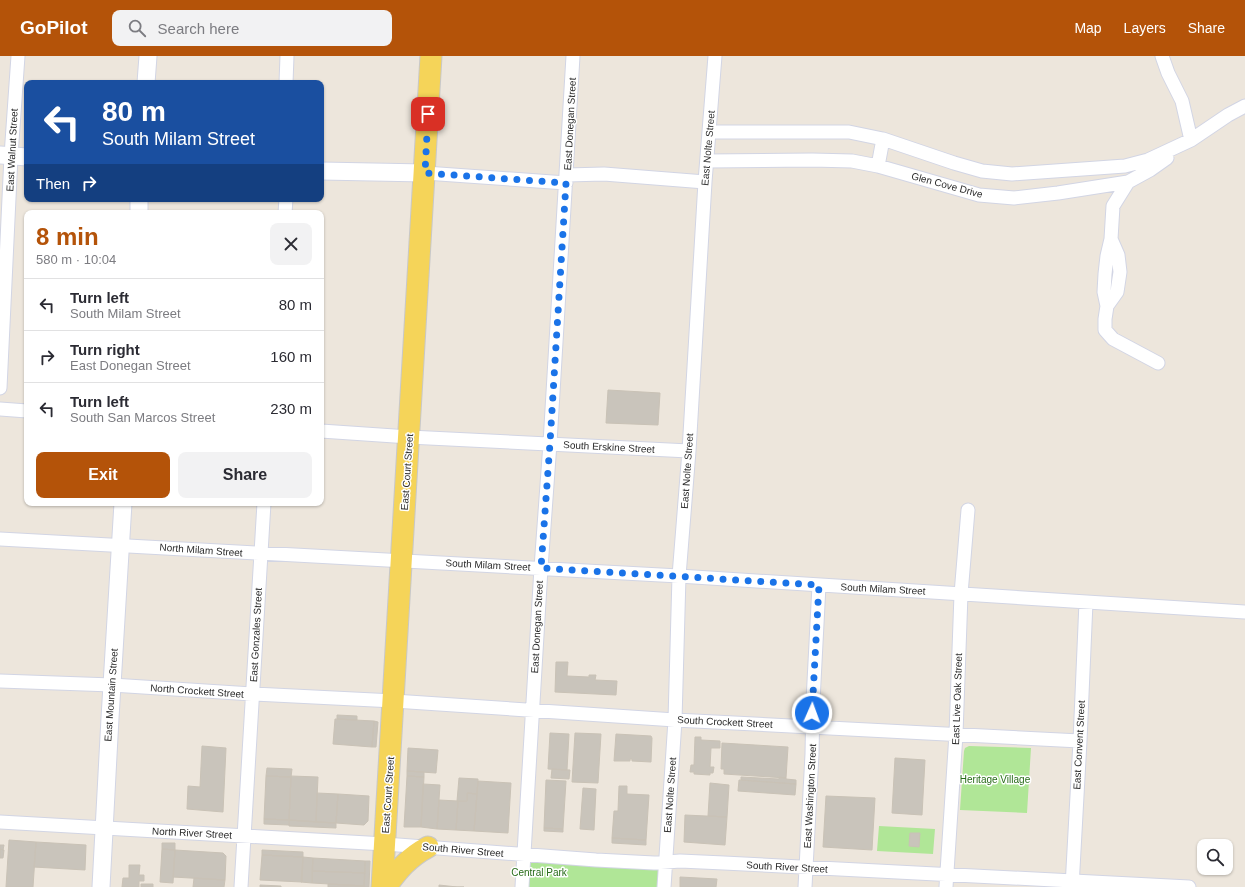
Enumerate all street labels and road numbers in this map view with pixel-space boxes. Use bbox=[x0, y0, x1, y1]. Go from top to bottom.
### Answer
street label: East Donegan Street bbox=[562, 77, 578, 171]
street label: East Walnut Street bbox=[4, 108, 20, 192]
street label: East Nolte Street bbox=[699, 110, 717, 186]
street label: Glen Cove Drive bbox=[910, 170, 984, 200]
street label: East Court Street bbox=[399, 433, 415, 511]
street label: East Nolte Street bbox=[679, 433, 695, 509]
street label: South Erskine Street bbox=[563, 439, 655, 455]
street label: North Milam Street bbox=[159, 542, 243, 558]
street label: South Milam Street bbox=[445, 557, 531, 573]
street label: East Donegan Street bbox=[529, 580, 545, 674]
street label: South Milam Street bbox=[840, 581, 926, 597]
street label: East Gonzales Street bbox=[248, 587, 264, 682]
street label: East Mountain Street bbox=[102, 648, 120, 742]
street label: East Live Oak Street bbox=[950, 653, 964, 745]
street label: North Crockett Street bbox=[150, 682, 244, 700]
street label: East Convent Street bbox=[1071, 700, 1087, 790]
street label: South Crockett Street bbox=[677, 714, 773, 730]
street label: East Washington Street bbox=[802, 743, 818, 849]
street label: East Court Street bbox=[380, 756, 396, 834]
street label: East Nolte Street bbox=[662, 757, 678, 833]
street label: North River Street bbox=[152, 825, 232, 841]
street label: South River Street bbox=[422, 841, 504, 859]
street label: South River Street bbox=[746, 859, 828, 875]

